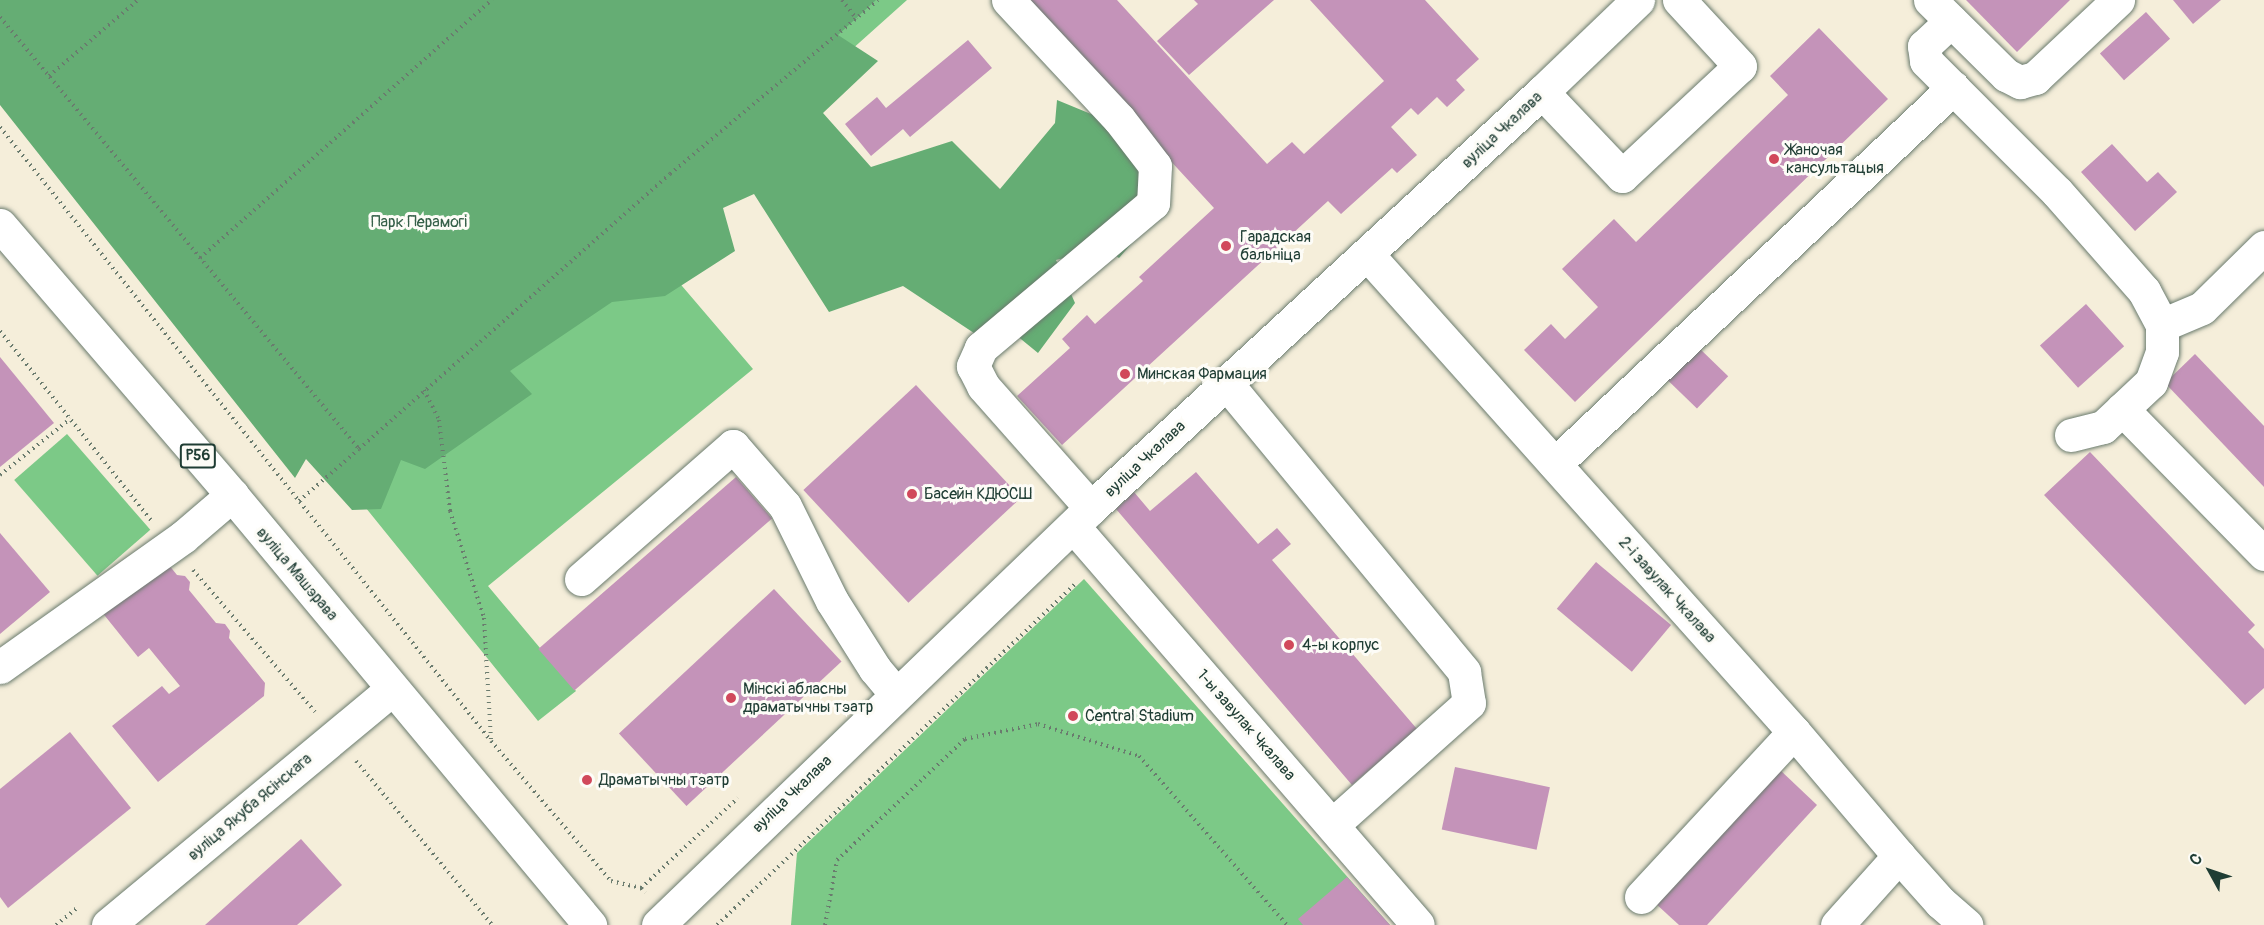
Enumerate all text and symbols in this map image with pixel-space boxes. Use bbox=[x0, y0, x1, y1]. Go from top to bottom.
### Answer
street label: вуліца Чкалава bbox=[1458, 88, 1546, 172]
place label: Жаночая кансультацыя bbox=[1786, 140, 1884, 178]
marker: Жаночая кансультацыя bbox=[1767, 152, 1781, 166]
park label: Парк Перамогі bbox=[371, 212, 467, 232]
place label: Гарадская бальніца bbox=[1240, 227, 1311, 265]
marker: Гарадская бальніца bbox=[1217, 237, 1235, 255]
place label: Минская Фармация bbox=[1137, 364, 1267, 384]
marker: Минская Фармация bbox=[1118, 367, 1132, 381]
street label: вуліца Чкалава bbox=[1101, 417, 1189, 501]
road number: Р56 bbox=[178, 444, 218, 468]
place label: Басейн КДЮСШ bbox=[924, 484, 1032, 504]
marker: Басейн КДЮСШ bbox=[905, 487, 919, 501]
street label: вуліца Машэрава bbox=[252, 523, 342, 625]
street label: 2-і завулак Чкалава bbox=[1614, 533, 1720, 647]
place label: 4-ы корпус bbox=[1302, 635, 1379, 655]
marker: 4-ы корпус bbox=[1280, 636, 1298, 654]
street label: 1-ы завулак Чкалава bbox=[1193, 666, 1299, 784]
place label: Мінскі абласны драматычны тэатр bbox=[743, 679, 873, 717]
marker: Мінскі абласны драматычны тэатр bbox=[724, 691, 738, 705]
place label: Central Stadium bbox=[1085, 706, 1194, 726]
marker: Central Stadium bbox=[1066, 709, 1080, 723]
street label: вуліца Якуба Ясінскага bbox=[184, 749, 316, 865]
street label: вуліца Чкалава bbox=[748, 751, 836, 837]
place label: Драматычны тэатр bbox=[599, 770, 729, 790]
marker: Драматычны тэатр bbox=[580, 773, 594, 787]
north arrow bbox=[2180, 841, 2240, 901]
text: С bbox=[2185, 849, 2207, 870]

